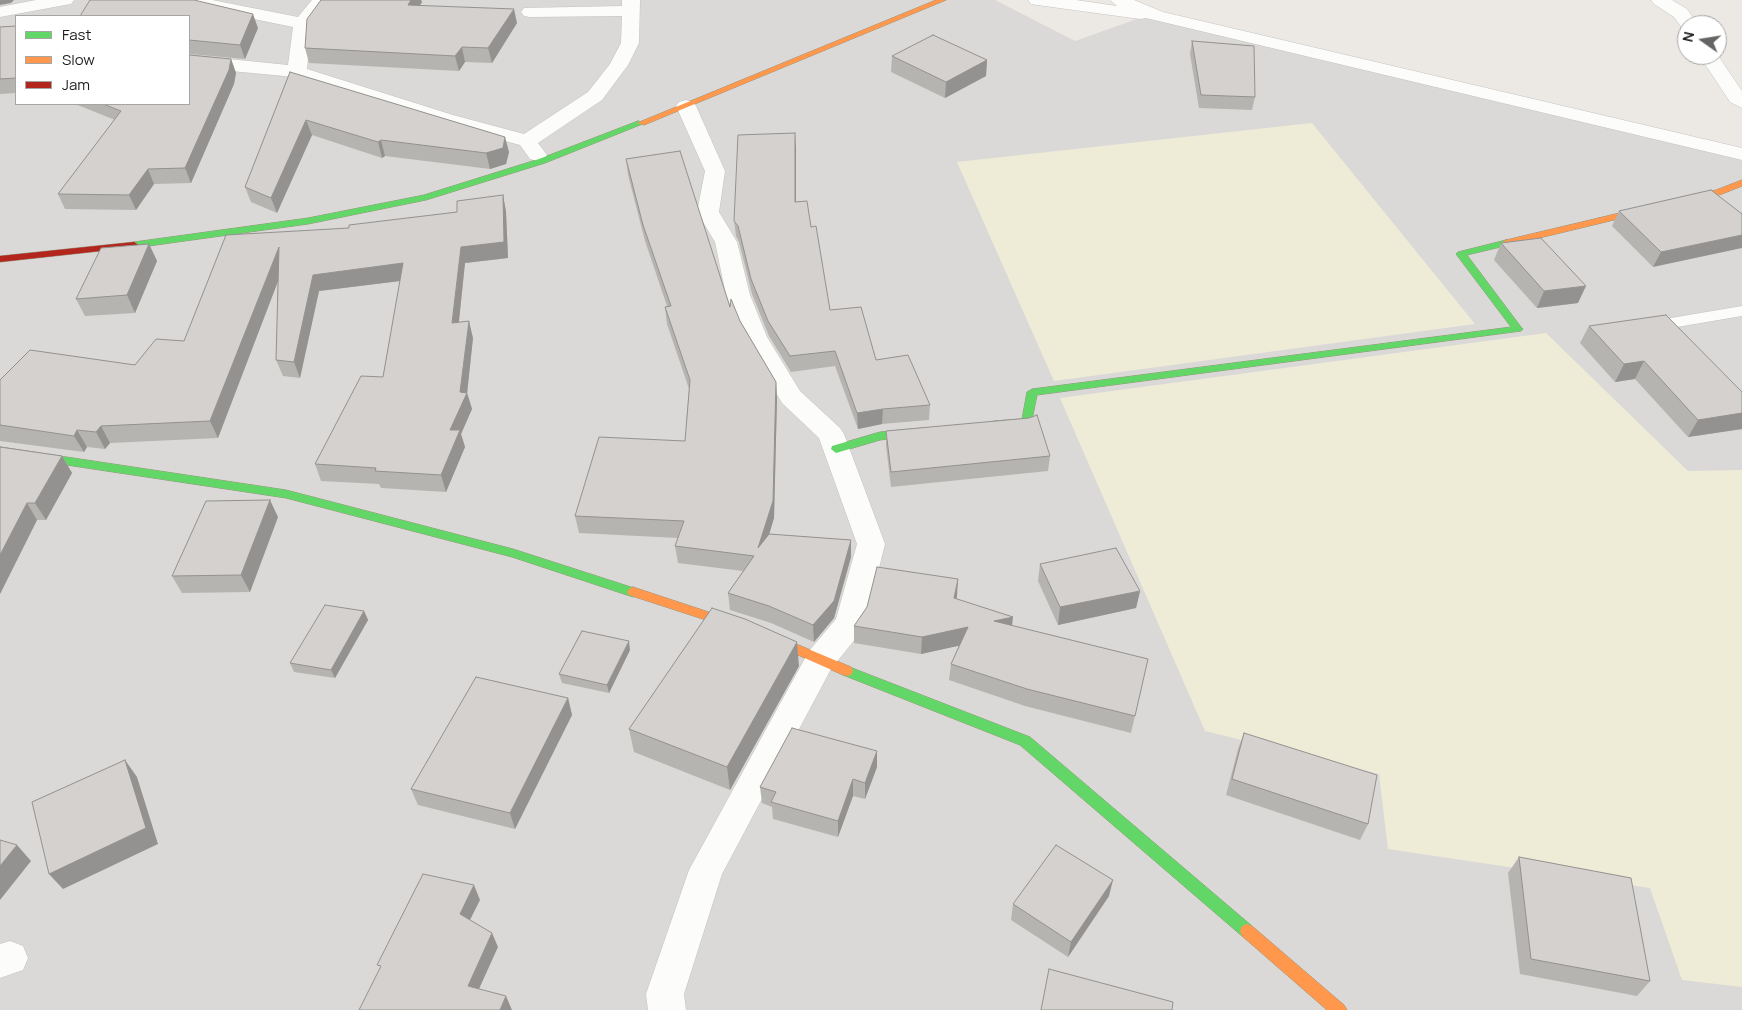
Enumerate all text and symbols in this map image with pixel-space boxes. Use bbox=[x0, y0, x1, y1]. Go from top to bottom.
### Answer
legend bbox=[15, 15, 190, 105]
north arrow bbox=[1677, 15, 1727, 65]
text: Fast bbox=[62, 24, 91, 45]
text: N bbox=[1677, 30, 1698, 44]
text: Slow bbox=[62, 49, 95, 70]
text: Jam bbox=[62, 74, 90, 95]

